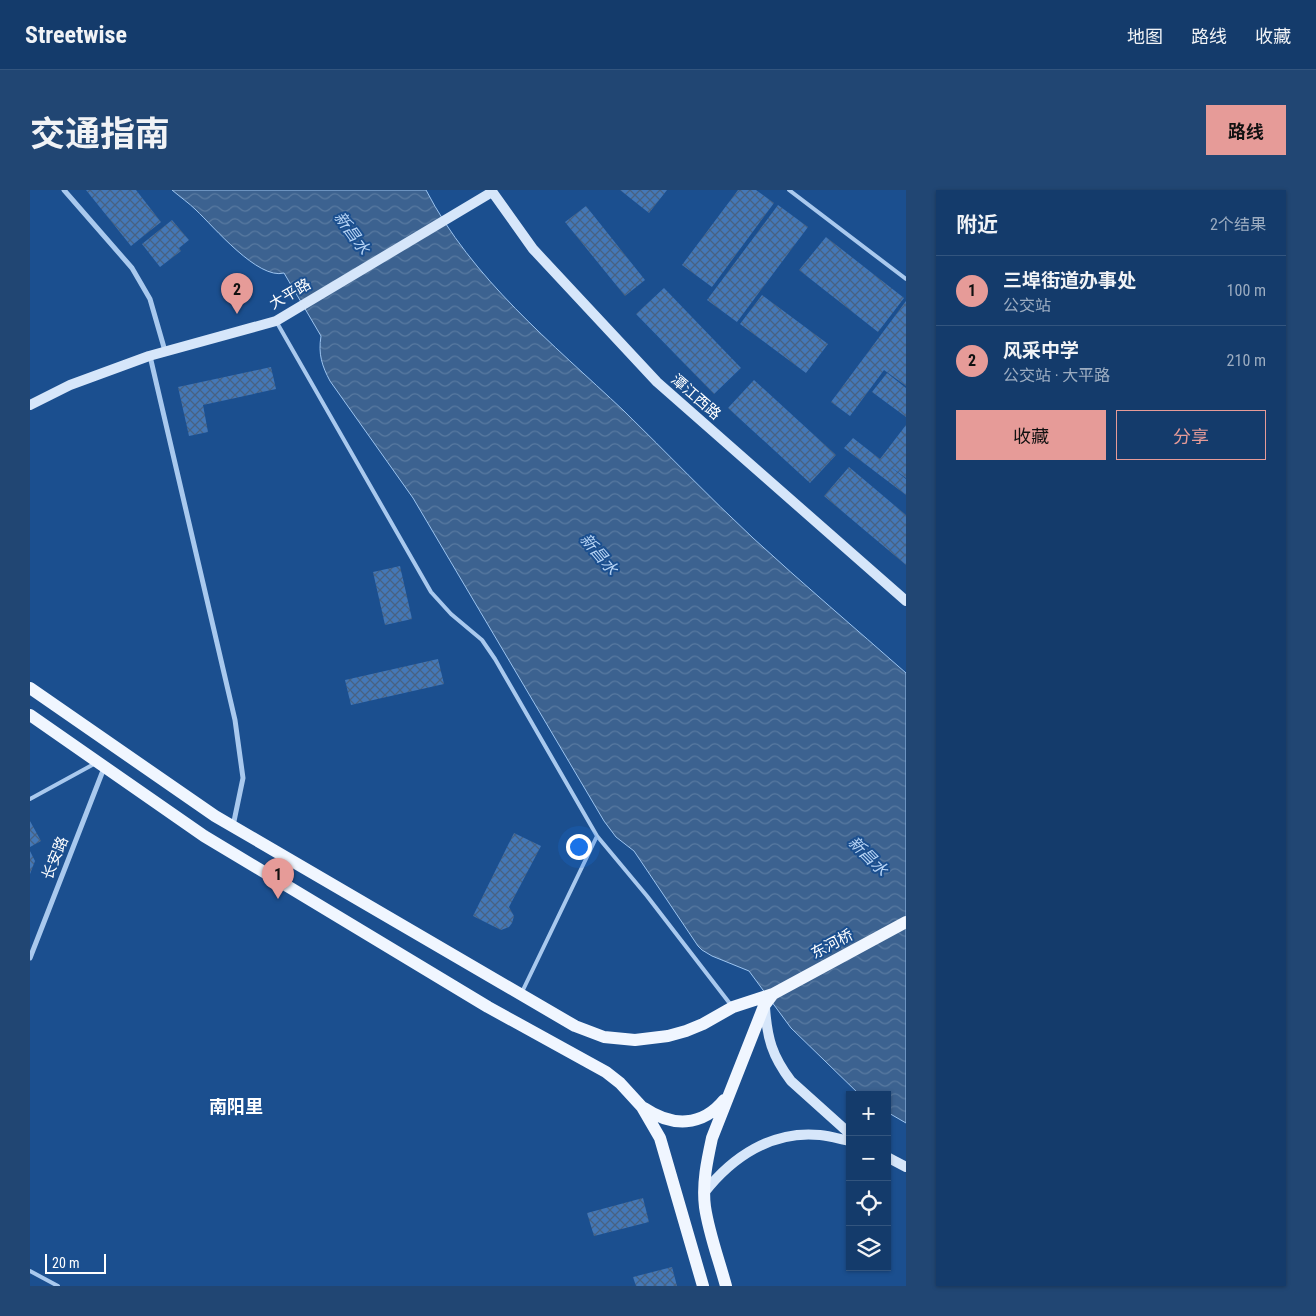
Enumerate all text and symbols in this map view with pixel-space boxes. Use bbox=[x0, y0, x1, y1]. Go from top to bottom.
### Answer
text: Streetwise bbox=[25, 21, 127, 49]
text: 地图 bbox=[1127, 26, 1163, 47]
text: 路线 bbox=[1191, 26, 1227, 47]
text: 收藏 bbox=[1255, 26, 1291, 47]
button: 路线 bbox=[1206, 105, 1286, 155]
text: 交通指南 bbox=[30, 114, 170, 155]
water label: 新昌水 bbox=[330, 208, 374, 259]
text: 附近 bbox=[956, 213, 998, 237]
text: 2个结果 bbox=[1210, 215, 1266, 234]
text: 三埠街道办事处 bbox=[1003, 269, 1136, 292]
pin: 2 bbox=[221, 273, 253, 314]
street label: 大平路 bbox=[266, 275, 314, 313]
text: 1 bbox=[968, 281, 976, 300]
text: 100 m bbox=[1227, 281, 1266, 300]
text: 公交站 bbox=[1003, 296, 1051, 315]
text: 风采中学 bbox=[1003, 339, 1079, 362]
text: 2 bbox=[968, 351, 976, 370]
text: 210 m bbox=[1227, 351, 1266, 370]
text: 公交站 · 大平路 bbox=[1003, 366, 1110, 385]
street label: 潭江西路 bbox=[667, 371, 725, 423]
button: 收藏 bbox=[956, 410, 1106, 460]
button: 分享 bbox=[1116, 410, 1266, 460]
water label: 新昌水 bbox=[576, 530, 622, 579]
water label: 新昌水 bbox=[844, 832, 892, 880]
street label: 长安路 bbox=[38, 834, 72, 882]
your location bbox=[566, 834, 592, 860]
pin: 1 bbox=[262, 858, 294, 899]
street label: 东河桥 bbox=[808, 925, 856, 963]
map controls bbox=[846, 1091, 891, 1271]
button: + bbox=[846, 1091, 891, 1136]
district label: 南阳里 bbox=[209, 1096, 263, 1117]
button: − bbox=[846, 1136, 891, 1181]
button: locate bbox=[846, 1181, 891, 1226]
button: layers bbox=[846, 1226, 891, 1271]
scale bar bbox=[45, 1251, 106, 1274]
text: 20 m bbox=[52, 1255, 80, 1271]

